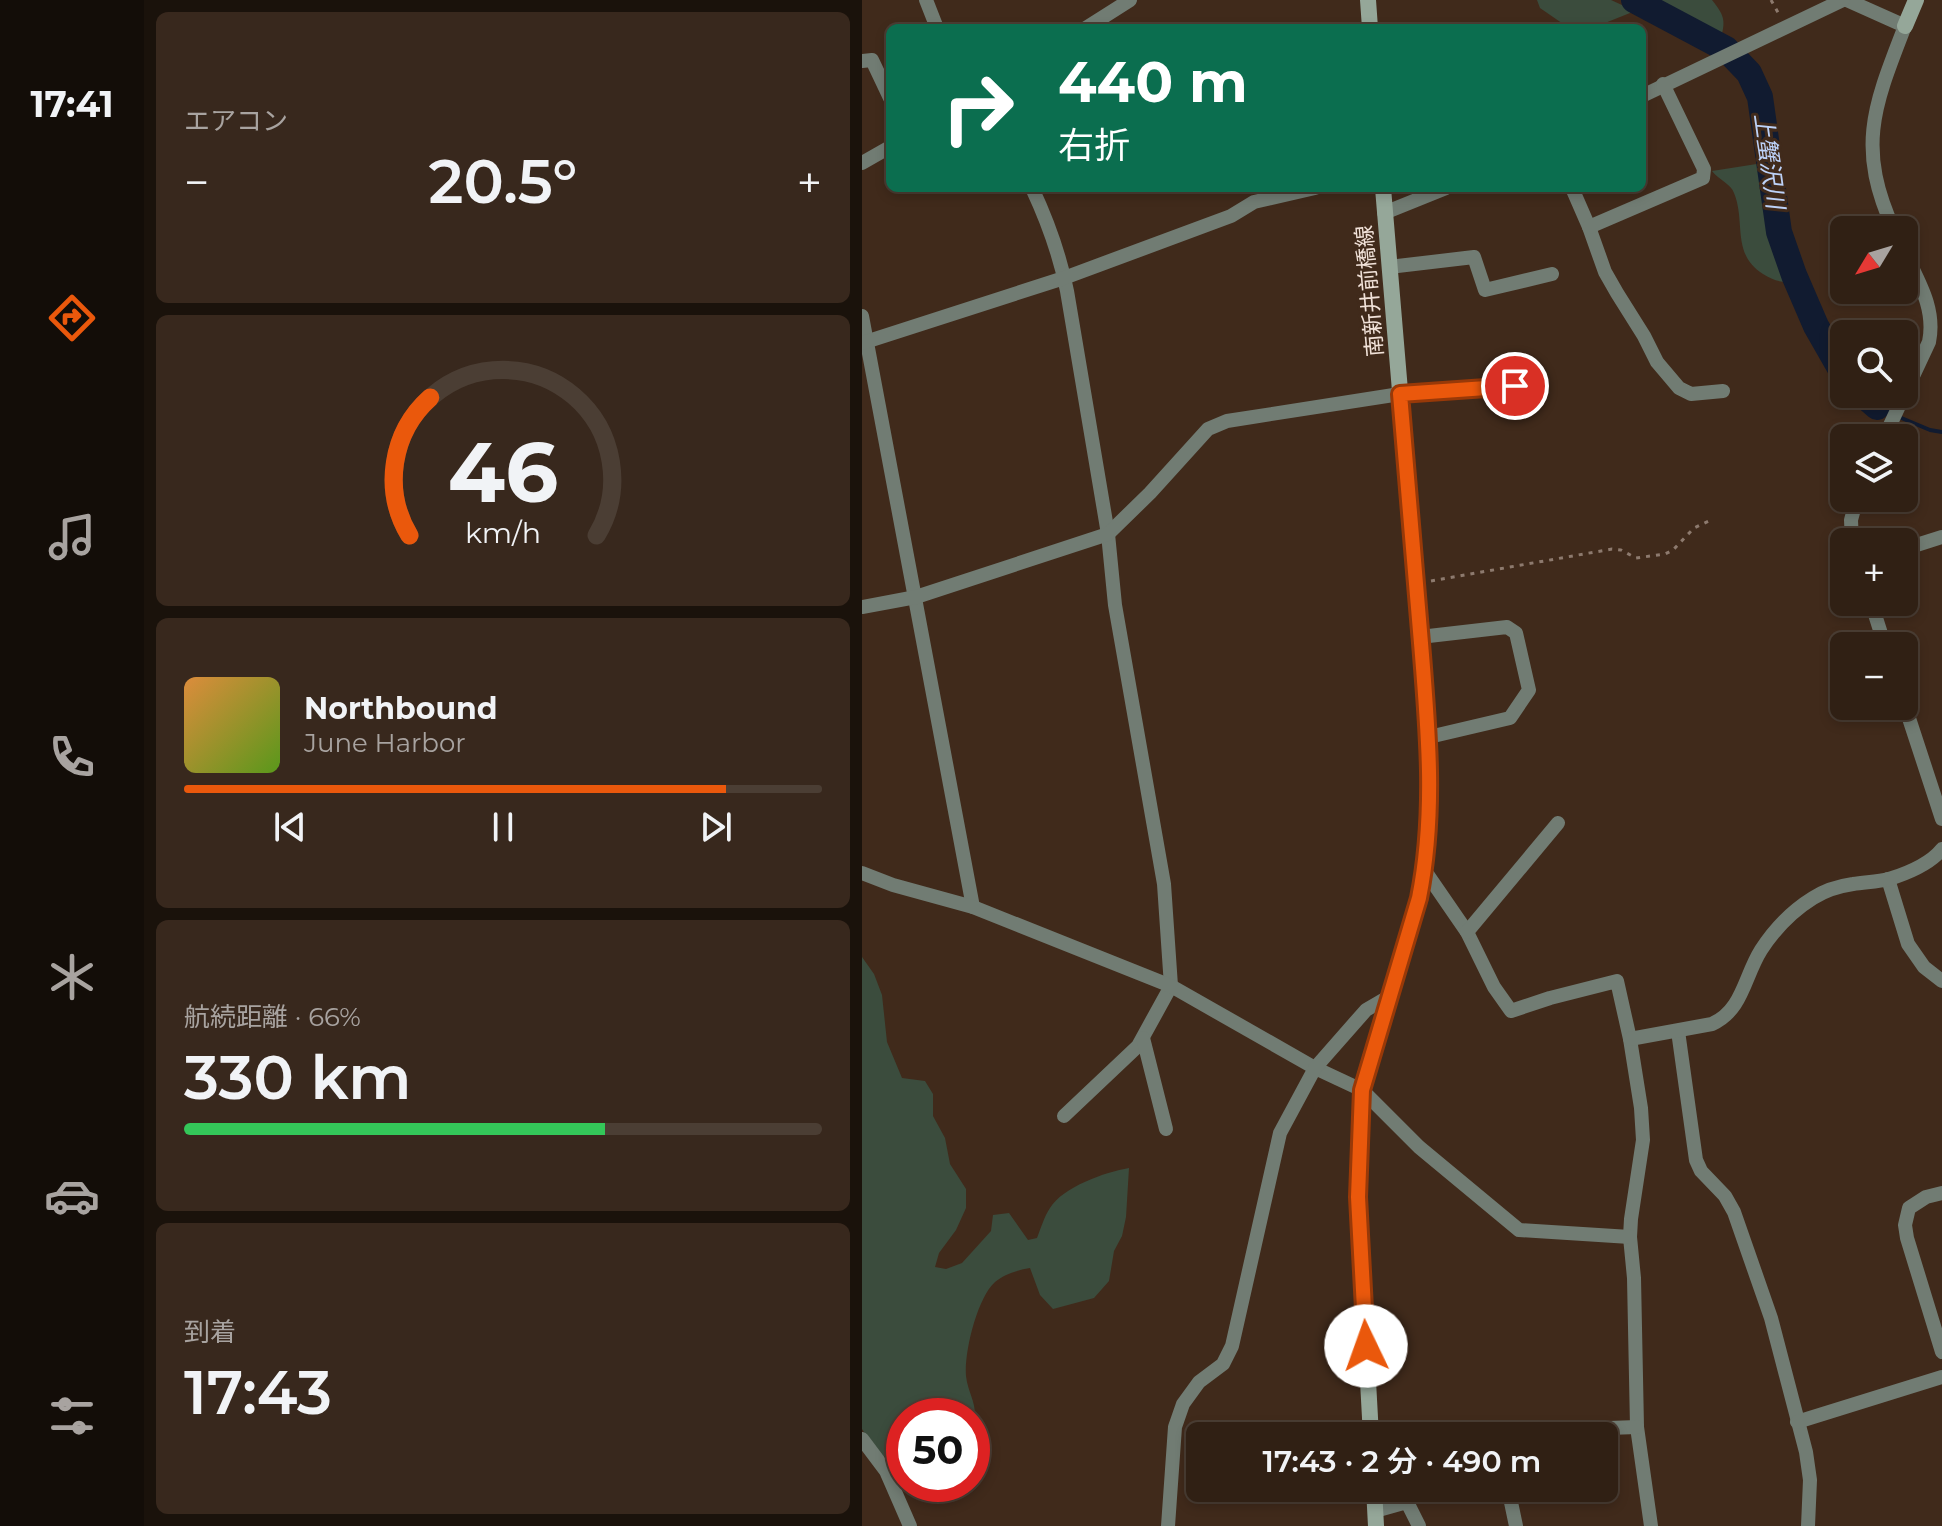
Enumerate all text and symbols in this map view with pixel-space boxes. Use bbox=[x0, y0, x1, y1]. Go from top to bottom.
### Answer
text: 440 m bbox=[1058, 48, 1248, 116]
icon: right bbox=[926, 56, 1030, 160]
text: 17:41 bbox=[30, 82, 114, 126]
text: エアコン bbox=[184, 105, 288, 137]
water label: 上蟹沢川 bbox=[1748, 111, 1791, 213]
text: 右折 bbox=[1058, 123, 1130, 167]
text: 20.5° bbox=[429, 145, 577, 218]
text: − bbox=[184, 155, 209, 209]
text: + bbox=[797, 155, 822, 209]
north arrow bbox=[1830, 216, 1918, 304]
map controls bbox=[1830, 216, 1918, 720]
street label: 南新井前橋線 bbox=[1350, 224, 1389, 358]
icon: directions bbox=[44, 290, 100, 346]
button: search bbox=[1830, 320, 1918, 408]
pin bbox=[1481, 352, 1549, 420]
icon: arrive bbox=[1493, 364, 1537, 408]
text: 46 bbox=[448, 421, 558, 523]
button: layers bbox=[1830, 424, 1918, 512]
icon: music bbox=[44, 509, 100, 565]
text: km/h bbox=[465, 515, 541, 550]
button: + bbox=[1830, 528, 1918, 616]
button: − bbox=[1830, 632, 1918, 720]
text: Northbound bbox=[304, 690, 498, 727]
text: June Harbor bbox=[304, 727, 466, 759]
icon: phone bbox=[44, 729, 100, 785]
icon: previous bbox=[268, 805, 312, 849]
icon: pause bbox=[481, 805, 525, 849]
icon: next bbox=[694, 805, 738, 849]
icon: climate bbox=[44, 949, 100, 1005]
text: 航続距離 · 66% bbox=[184, 1001, 361, 1033]
text: 330 km bbox=[184, 1041, 411, 1114]
icon: car bbox=[44, 1168, 100, 1224]
position arrow bbox=[1324, 1304, 1408, 1388]
text: 到着 bbox=[184, 1316, 236, 1348]
text: 17:43 bbox=[184, 1356, 332, 1429]
icon: filters bbox=[44, 1388, 100, 1444]
speed limit sign: 50 bbox=[886, 1398, 990, 1502]
text: 17:43 · 2 分 · 490 m bbox=[1263, 1443, 1541, 1480]

